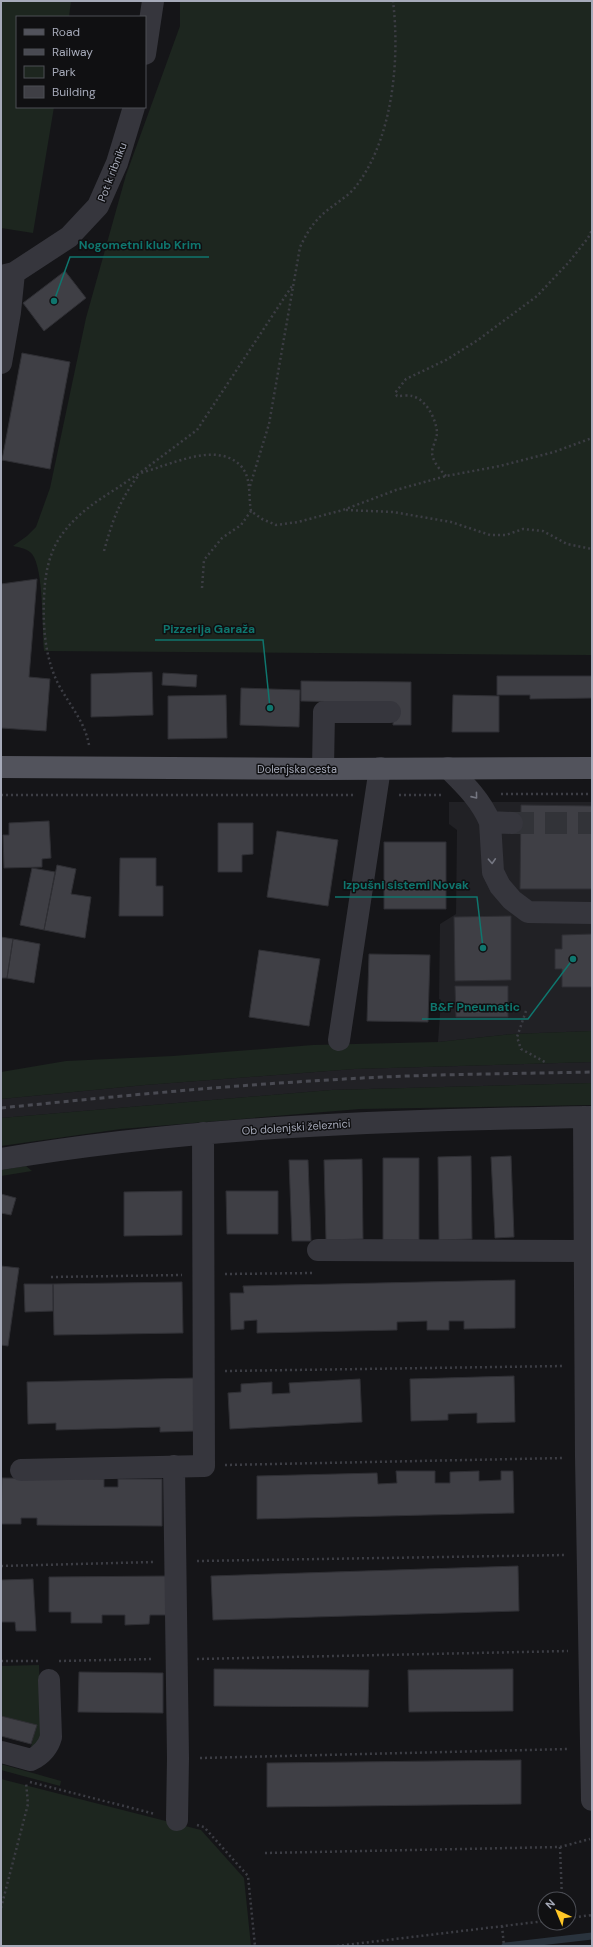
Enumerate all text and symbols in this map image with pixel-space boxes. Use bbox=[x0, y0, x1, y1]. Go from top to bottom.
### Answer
legend bbox=[16, 16, 146, 108]
text: Road bbox=[52, 24, 80, 40]
text: Railway bbox=[52, 44, 93, 60]
text: Park bbox=[52, 64, 76, 80]
text: Building bbox=[52, 84, 96, 100]
street label: Pot k ribniku bbox=[94, 140, 130, 204]
callout: Nogometni klub Krim bbox=[70, 233, 209, 257]
text: Nogometni klub Krim bbox=[79, 237, 201, 253]
callout: Pizzerija Garaža bbox=[155, 616, 263, 640]
text: Pizzerija Garaža bbox=[163, 621, 255, 637]
street label: Dolenjska cesta bbox=[257, 762, 337, 776]
one-way arrow bbox=[470, 791, 477, 798]
one-way arrow bbox=[488, 858, 496, 864]
callout: Izpušni sistemi Novak bbox=[335, 873, 477, 897]
text: Izpušni sistemi Novak bbox=[343, 877, 469, 893]
callout: B&F Pneumatic bbox=[422, 995, 528, 1019]
text: B&F Pneumatic bbox=[430, 999, 520, 1015]
street label: Ob dolenjski železnici bbox=[241, 1116, 351, 1138]
north arrow bbox=[537, 1891, 577, 1931]
text: N bbox=[542, 1896, 558, 1912]

